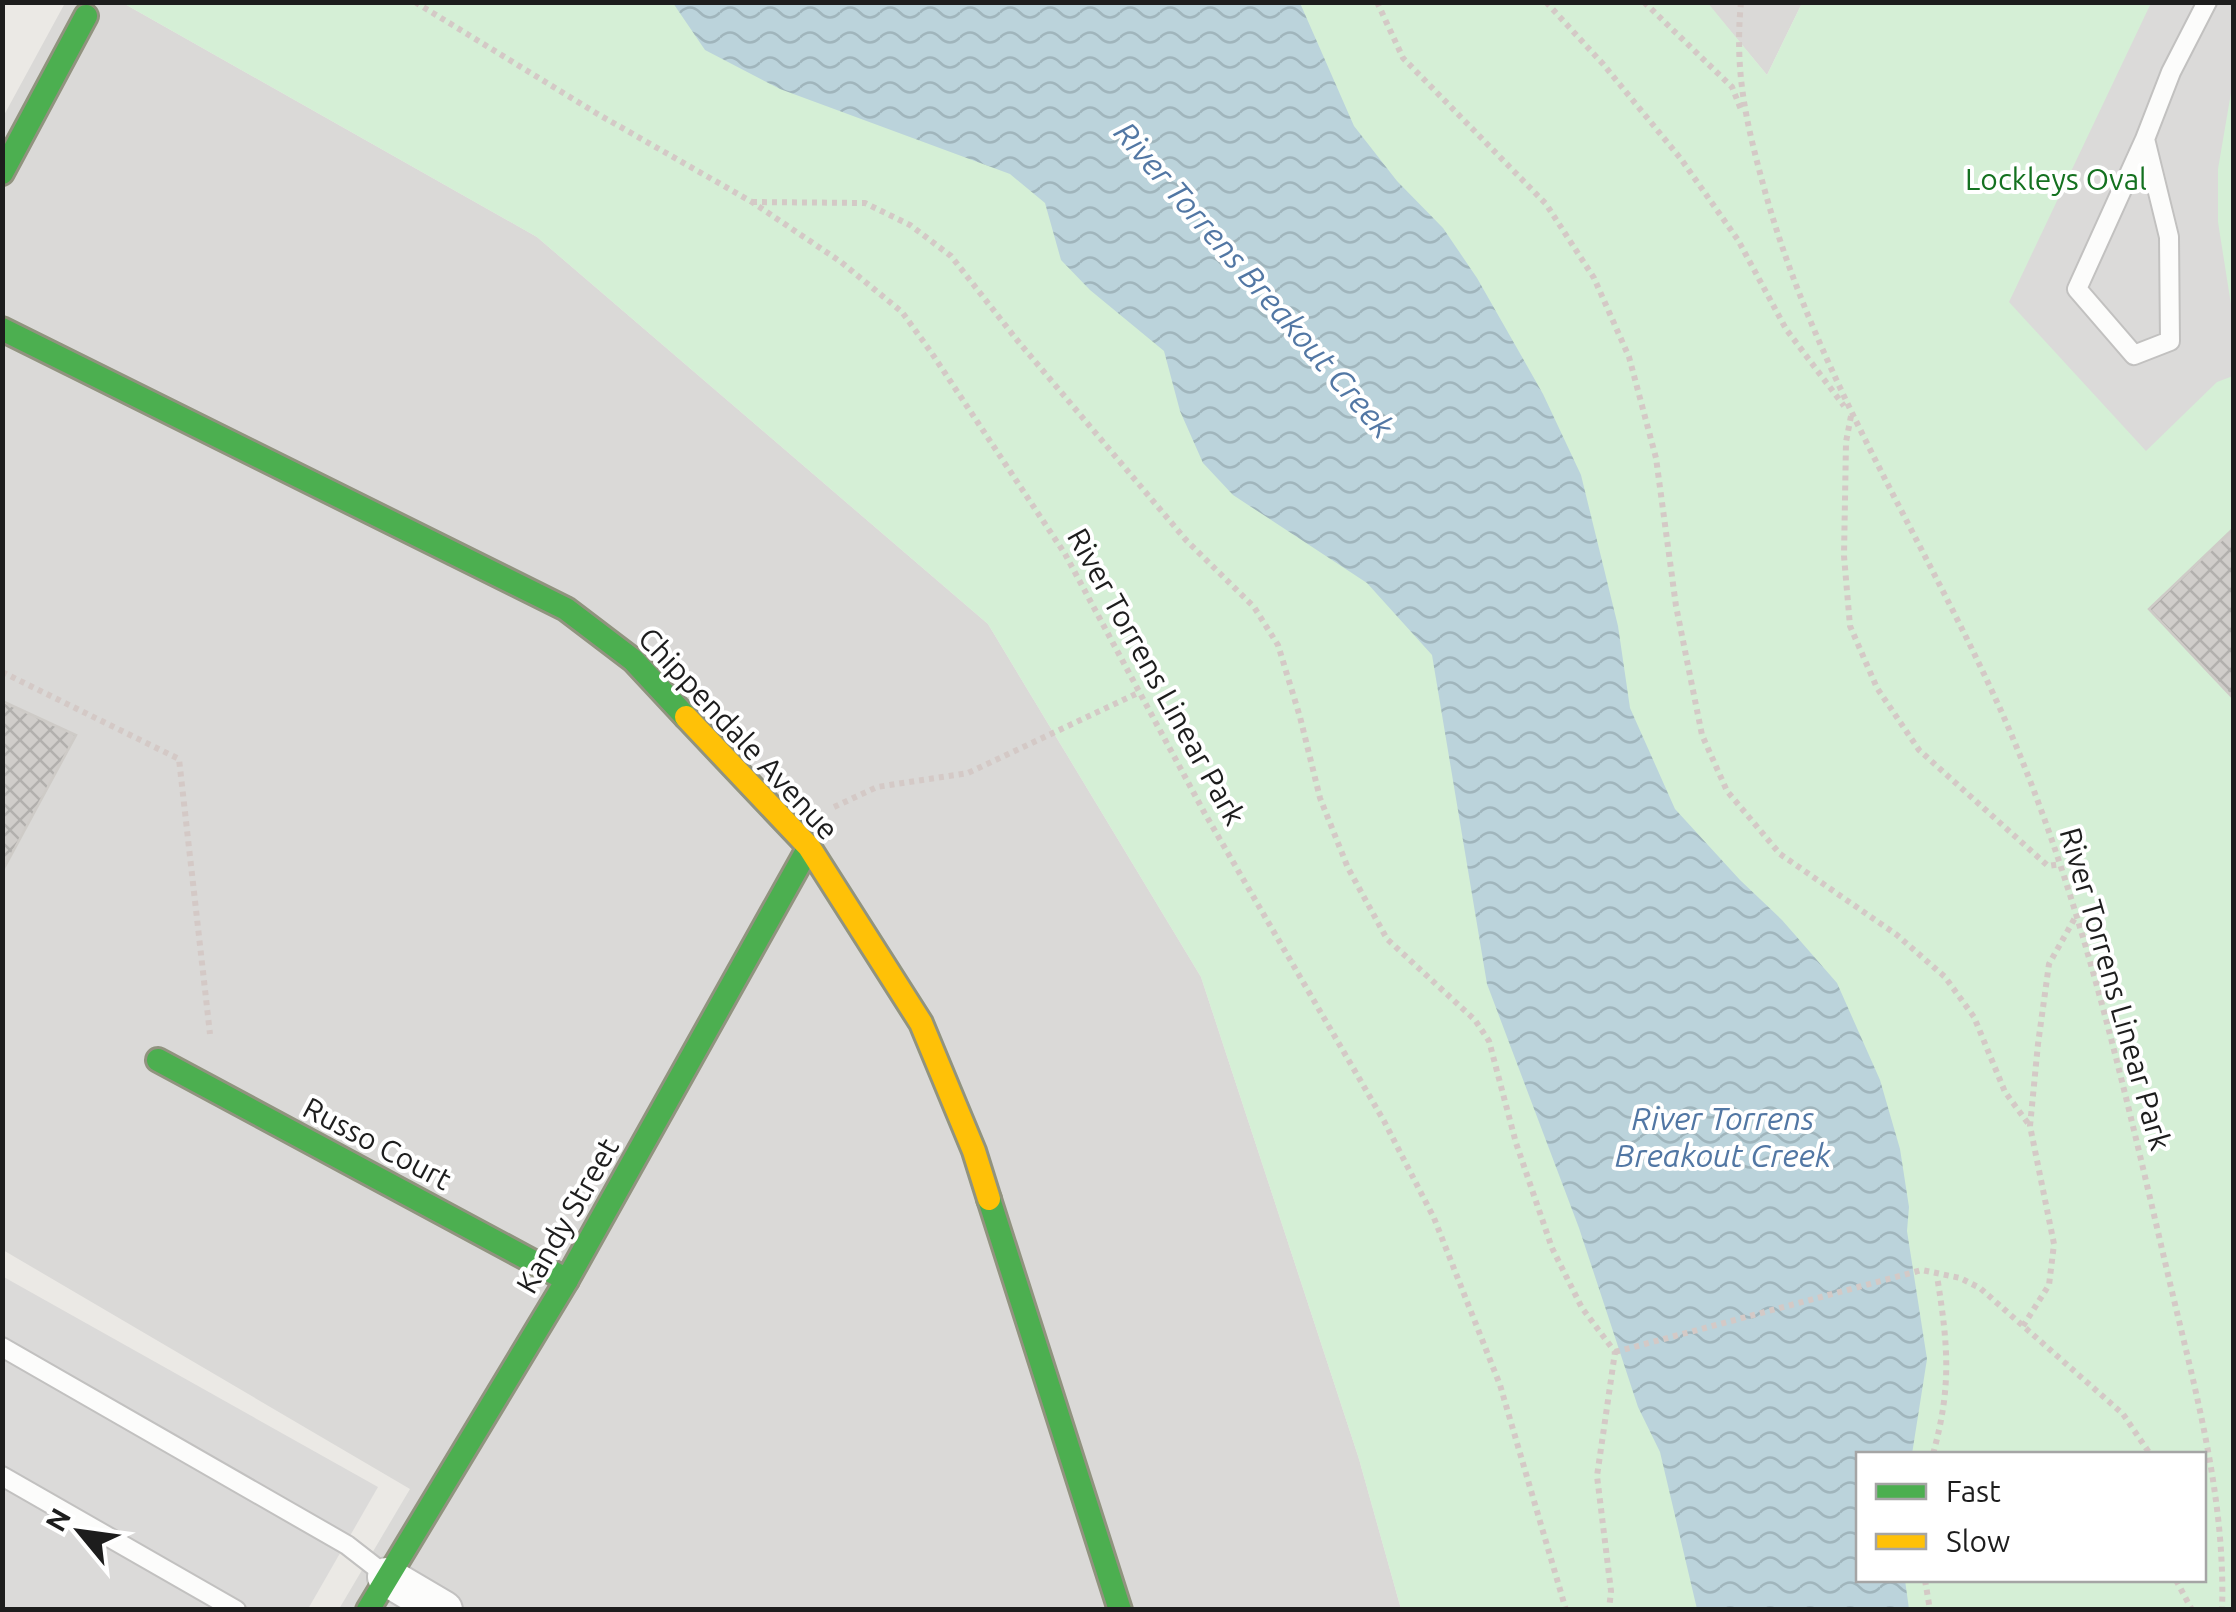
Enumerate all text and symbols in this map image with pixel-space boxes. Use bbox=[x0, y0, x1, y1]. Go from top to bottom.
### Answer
water label: River Torrens Breakout Creek bbox=[1108, 114, 1402, 445]
park label: Lockleys Oval bbox=[1965, 162, 2147, 196]
street label: River Torrens Linear Park bbox=[1061, 522, 1253, 831]
street label: Chippendale Avenue bbox=[632, 620, 846, 846]
street label: River Torrens Linear Park bbox=[2054, 824, 2178, 1154]
street label: Russo Court bbox=[298, 1090, 457, 1196]
water label: River Torrens Breakout Creek bbox=[1615, 1100, 1832, 1173]
street label: Kandy Street bbox=[509, 1132, 625, 1299]
legend bbox=[1856, 1452, 2206, 1582]
text: Fast bbox=[1946, 1474, 2001, 1508]
north arrow bbox=[30, 1482, 130, 1582]
text: N bbox=[39, 1503, 76, 1536]
text: Slow bbox=[1946, 1524, 2010, 1558]

